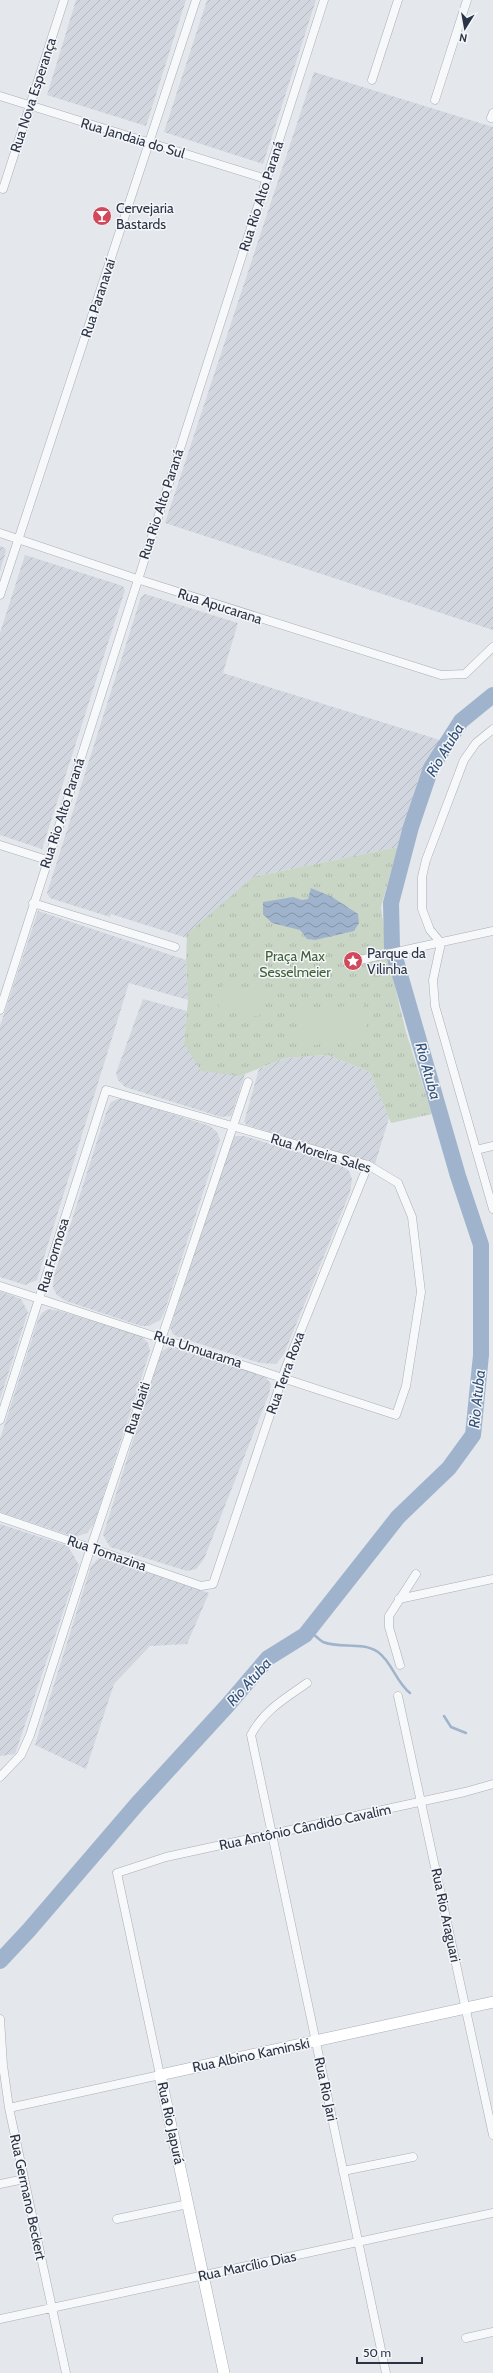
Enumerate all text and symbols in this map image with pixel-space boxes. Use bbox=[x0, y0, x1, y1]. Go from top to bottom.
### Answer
north arrow bbox=[445, 8, 485, 48]
text: N bbox=[458, 30, 468, 45]
street label: Rua Nova Esperança bbox=[6, 35, 60, 155]
street label: Rua Jandaia do Sul bbox=[79, 114, 188, 163]
street label: Rua Rio Alto Paraná bbox=[235, 138, 287, 253]
place label: Cervejaria Bastards bbox=[116, 199, 174, 233]
bar icon: Cervejaria Bastards bbox=[91, 205, 113, 227]
street label: Rua Paranavaí bbox=[77, 256, 119, 340]
street label: Rua Rio Alto Paraná bbox=[135, 446, 187, 561]
street label: Rua Apucarana bbox=[175, 584, 265, 628]
water label: Rio Atuba bbox=[422, 720, 468, 780]
street label: Rua Rio Alto Paraná bbox=[36, 755, 88, 870]
place label: Parque da Vilinha bbox=[367, 944, 426, 978]
park label: Praça Max Sesselmeier bbox=[259, 947, 331, 981]
place icon: Parque da Vilinha bbox=[342, 950, 364, 972]
water label: Rio Atuba bbox=[411, 1040, 445, 1102]
street label: Rua Moreira Sales bbox=[269, 1129, 374, 1177]
street label: Rua Formosa bbox=[33, 1215, 73, 1294]
street label: Rua Umuarama bbox=[152, 1326, 245, 1372]
street label: Rua Terra Roxa bbox=[262, 1329, 308, 1417]
water label: Rio Atuba bbox=[465, 1369, 489, 1429]
street label: Rua Ibaiti bbox=[120, 1379, 154, 1436]
street label: Rua Tomazina bbox=[65, 1531, 149, 1575]
water label: Rio Atuba bbox=[223, 1654, 275, 1710]
street label: Rua Antônio Cândido Cavalim bbox=[217, 1800, 393, 1854]
street label: Rua Rio Araguari bbox=[427, 1866, 465, 1964]
street label: Rua Albino Kaminski bbox=[191, 2034, 311, 2076]
street label: Rua Rio Jari bbox=[310, 2055, 342, 2123]
street label: Rua Rio Japurá bbox=[153, 2080, 189, 2166]
street label: Rua Germano Beckert bbox=[6, 2132, 50, 2262]
street label: Rua Marcílio Dias bbox=[196, 2247, 298, 2285]
scale bar bbox=[357, 2339, 422, 2365]
text: 50 m bbox=[363, 2345, 391, 2360]

